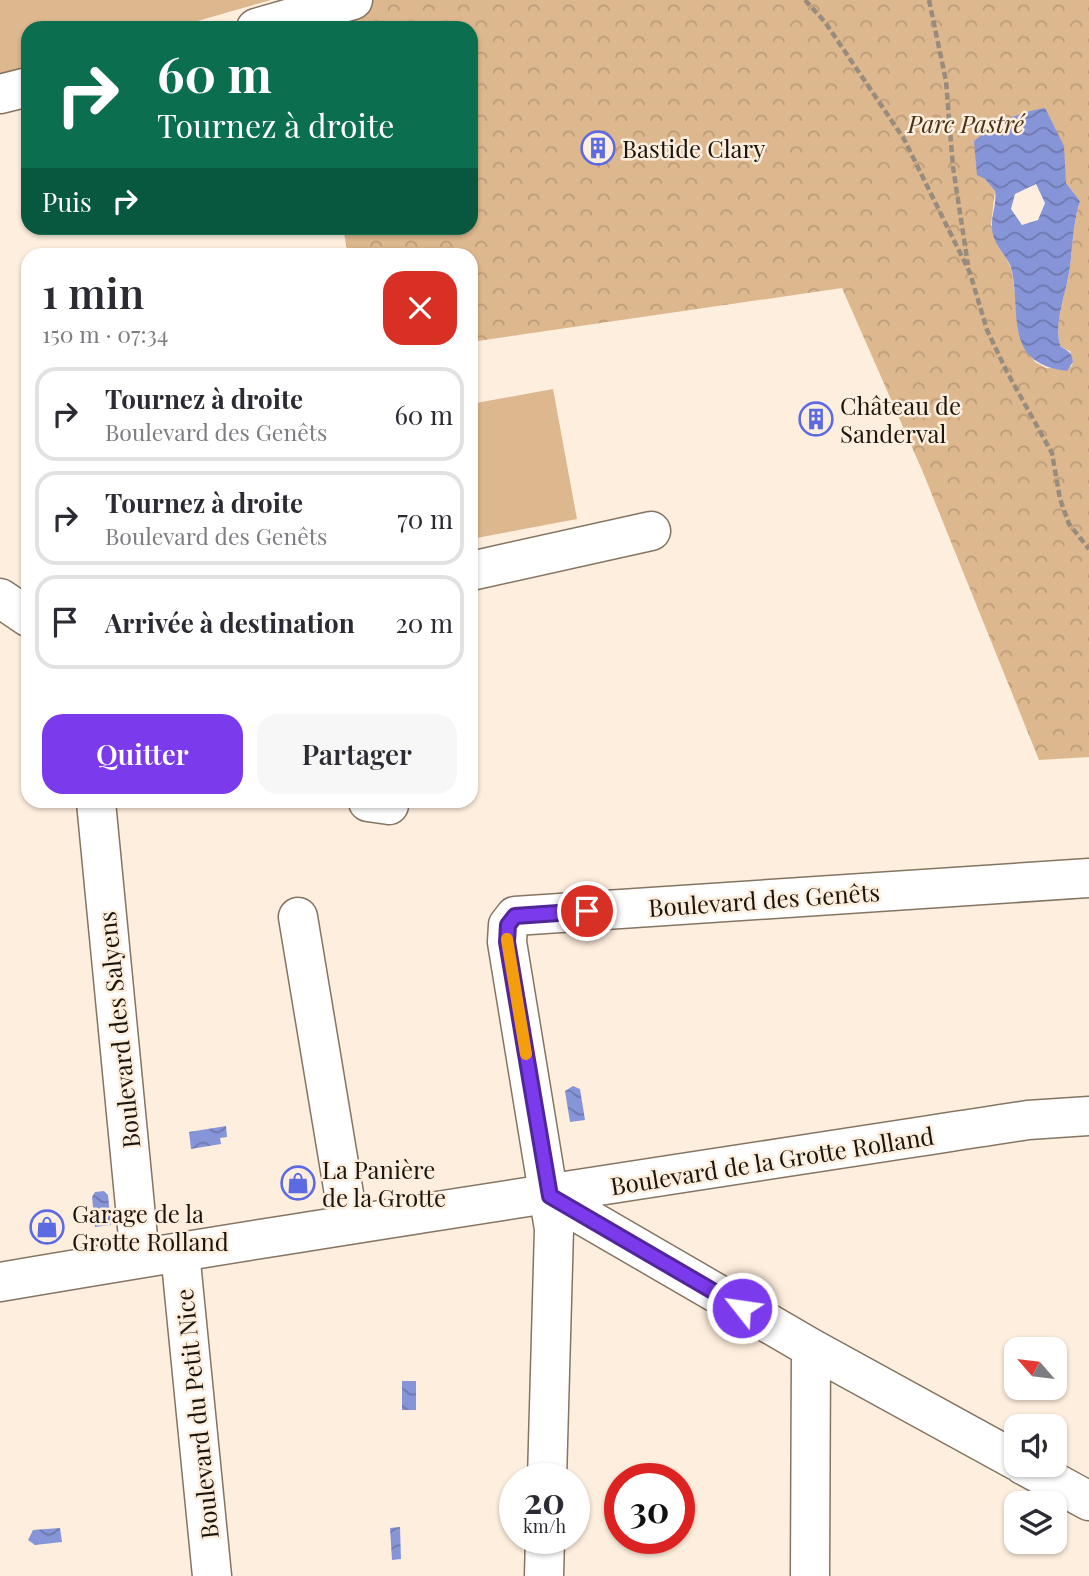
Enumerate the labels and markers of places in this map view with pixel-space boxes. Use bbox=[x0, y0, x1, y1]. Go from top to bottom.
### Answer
building icon: Bastide Clary bbox=[579, 129, 617, 167]
place label: Bastide Clary bbox=[622, 132, 765, 164]
place label: Château de Sanderval bbox=[840, 389, 961, 449]
building icon: Château de Sanderval bbox=[797, 400, 835, 438]
pin bbox=[557, 881, 617, 941]
place label: La Panière de la Grotte bbox=[322, 1153, 446, 1213]
shop icon: La Panière de la Grotte bbox=[279, 1164, 317, 1202]
place label: Garage de la Grotte Rolland bbox=[72, 1197, 229, 1257]
shop icon: Garage de la Grotte Rolland bbox=[28, 1208, 66, 1246]

